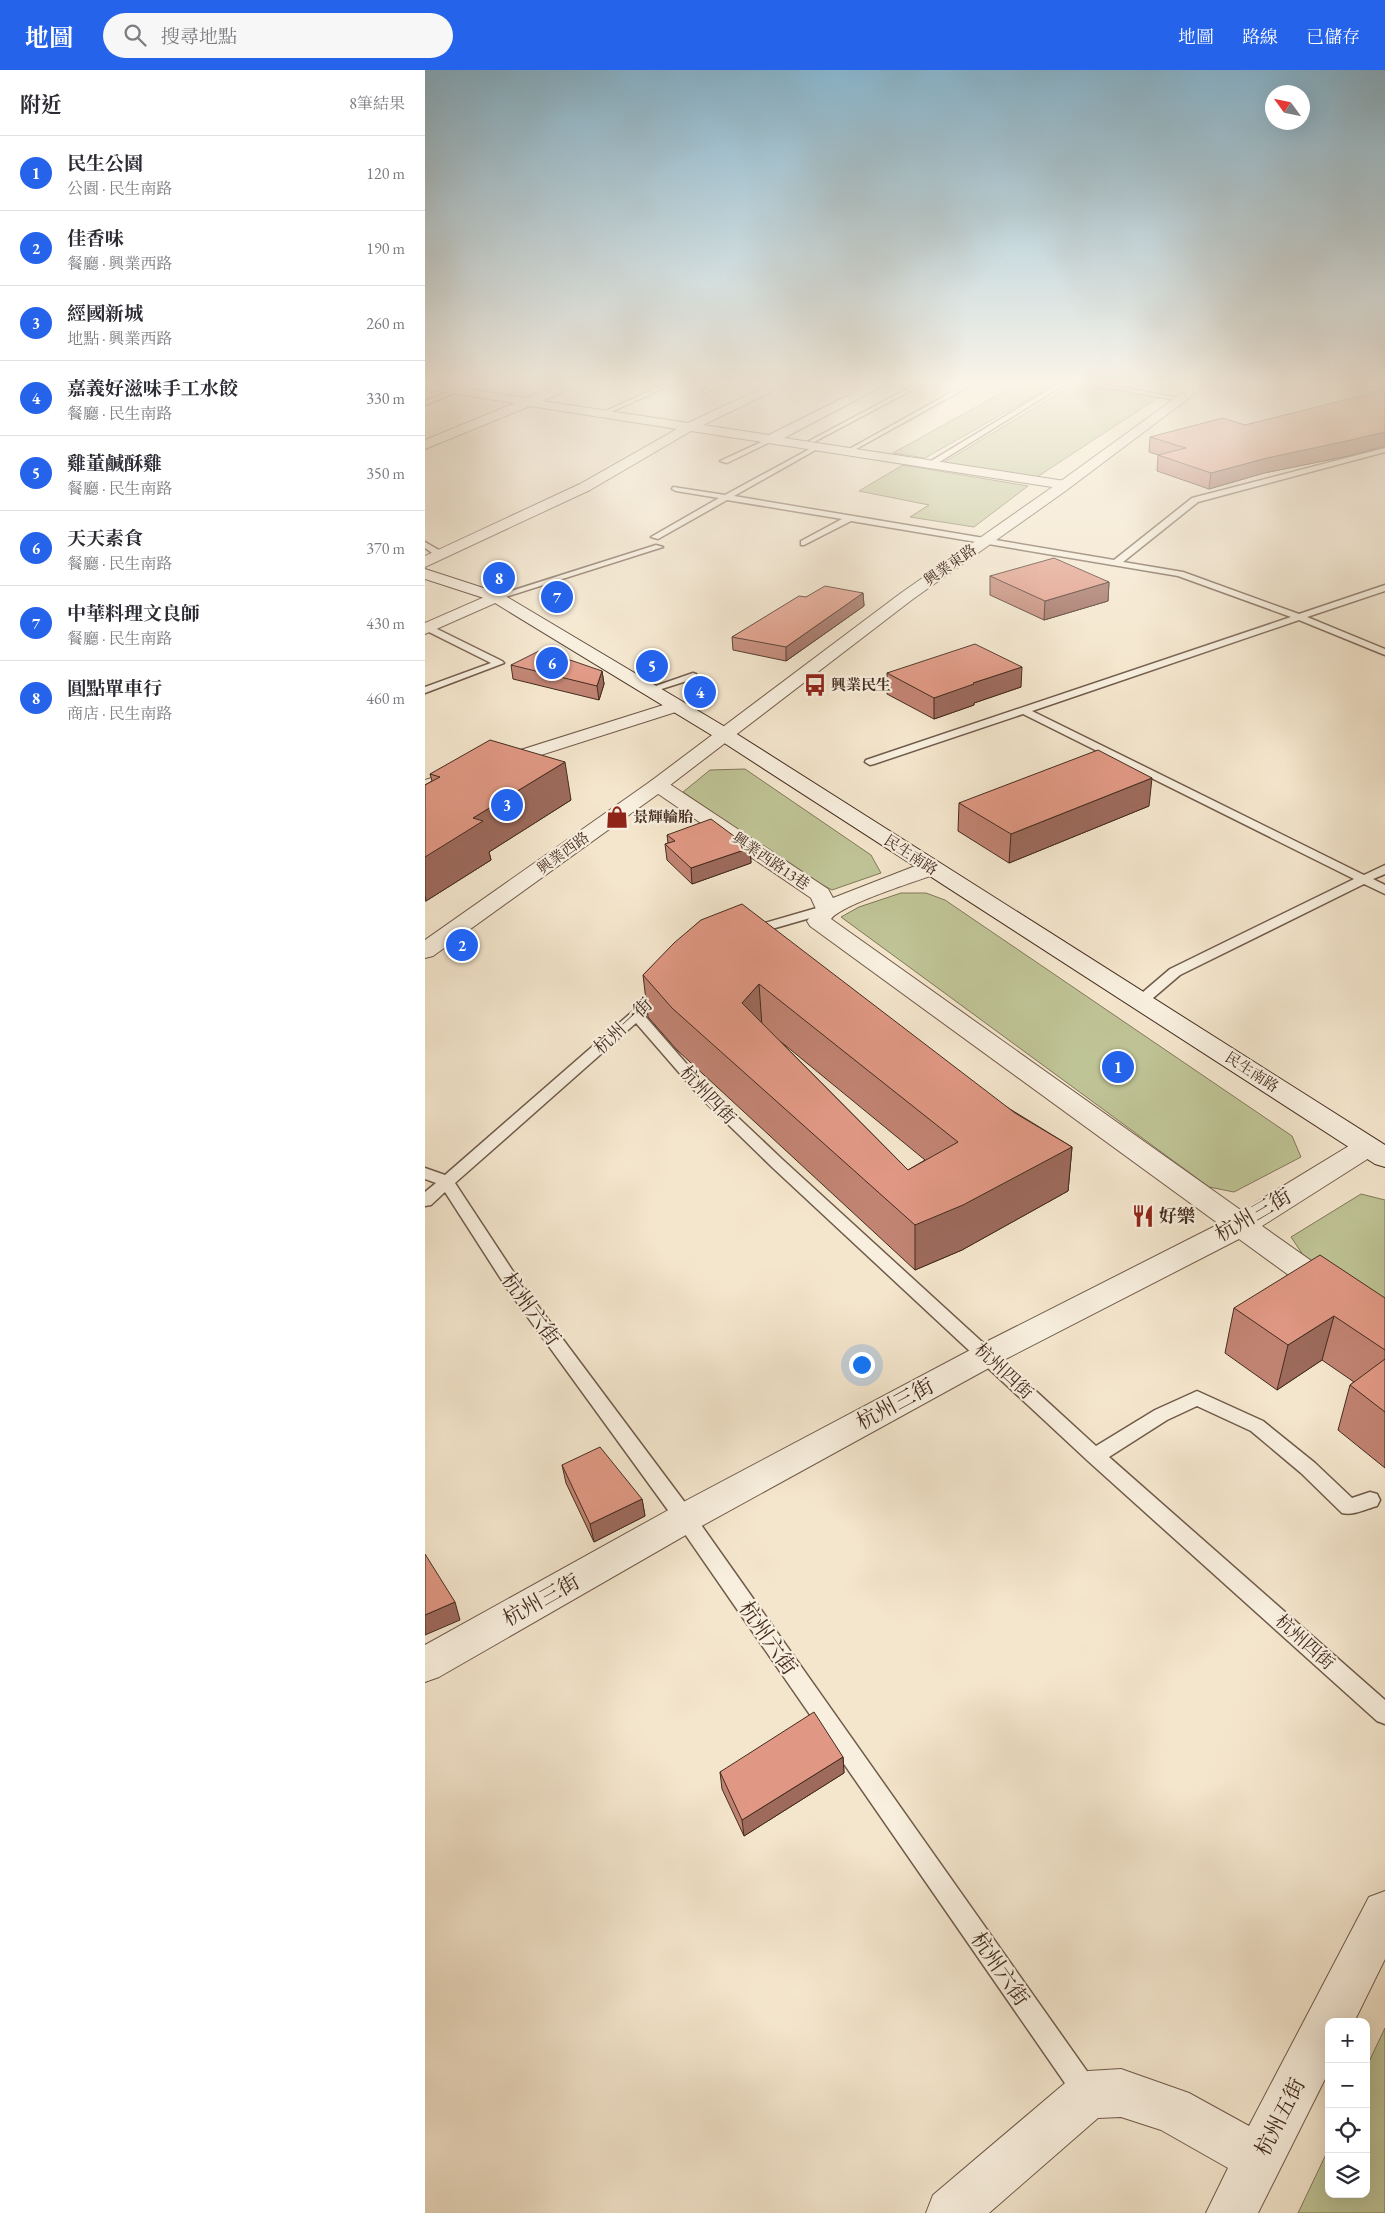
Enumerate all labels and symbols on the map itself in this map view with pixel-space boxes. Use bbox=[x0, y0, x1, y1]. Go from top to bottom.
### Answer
north arrow bbox=[1265, 85, 1310, 130]
street label: 興業東路 bbox=[920, 540, 980, 590]
pin: 8 bbox=[483, 559, 515, 597]
pin: 7 bbox=[541, 578, 573, 616]
pin: 6 bbox=[536, 644, 568, 682]
pin: 5 bbox=[636, 647, 668, 685]
bus stop icon: 興業民生 bbox=[802, 672, 828, 698]
pin: 4 bbox=[684, 673, 716, 711]
place label: 興業民生 bbox=[831, 675, 891, 694]
pin: 3 bbox=[491, 786, 523, 824]
shop icon: 景輝輪胎 bbox=[604, 804, 630, 830]
place label: 景輝輪胎 bbox=[633, 807, 693, 826]
street label: 興業西路 bbox=[533, 827, 593, 878]
street label: 興業西路13巷 bbox=[729, 828, 814, 893]
street label: 民生南路 bbox=[881, 830, 942, 879]
pin: 2 bbox=[446, 926, 478, 964]
street label: 杭州一街 bbox=[588, 993, 657, 1059]
street label: 民生南路 bbox=[1222, 1047, 1283, 1096]
pin: 1 bbox=[1102, 1048, 1134, 1086]
street label: 杭州四街 bbox=[675, 1060, 741, 1129]
street label: 杭州三街 bbox=[1210, 1182, 1296, 1247]
restaurant icon: 好樂 bbox=[1130, 1203, 1156, 1229]
place label: 好樂 bbox=[1159, 1204, 1195, 1227]
street label: 杭州六街 bbox=[496, 1267, 567, 1351]
street label: 杭州四街 bbox=[970, 1338, 1039, 1404]
your location bbox=[849, 1352, 875, 1378]
street label: 杭州三街 bbox=[851, 1372, 938, 1435]
street label: 杭州三街 bbox=[497, 1567, 584, 1632]
street label: 杭州六街 bbox=[733, 1596, 804, 1680]
street label: 杭州四街 bbox=[1271, 1609, 1340, 1674]
street label: 杭州六街 bbox=[965, 1927, 1036, 2011]
street label: 杭州五街 bbox=[1248, 2073, 1311, 2160]

